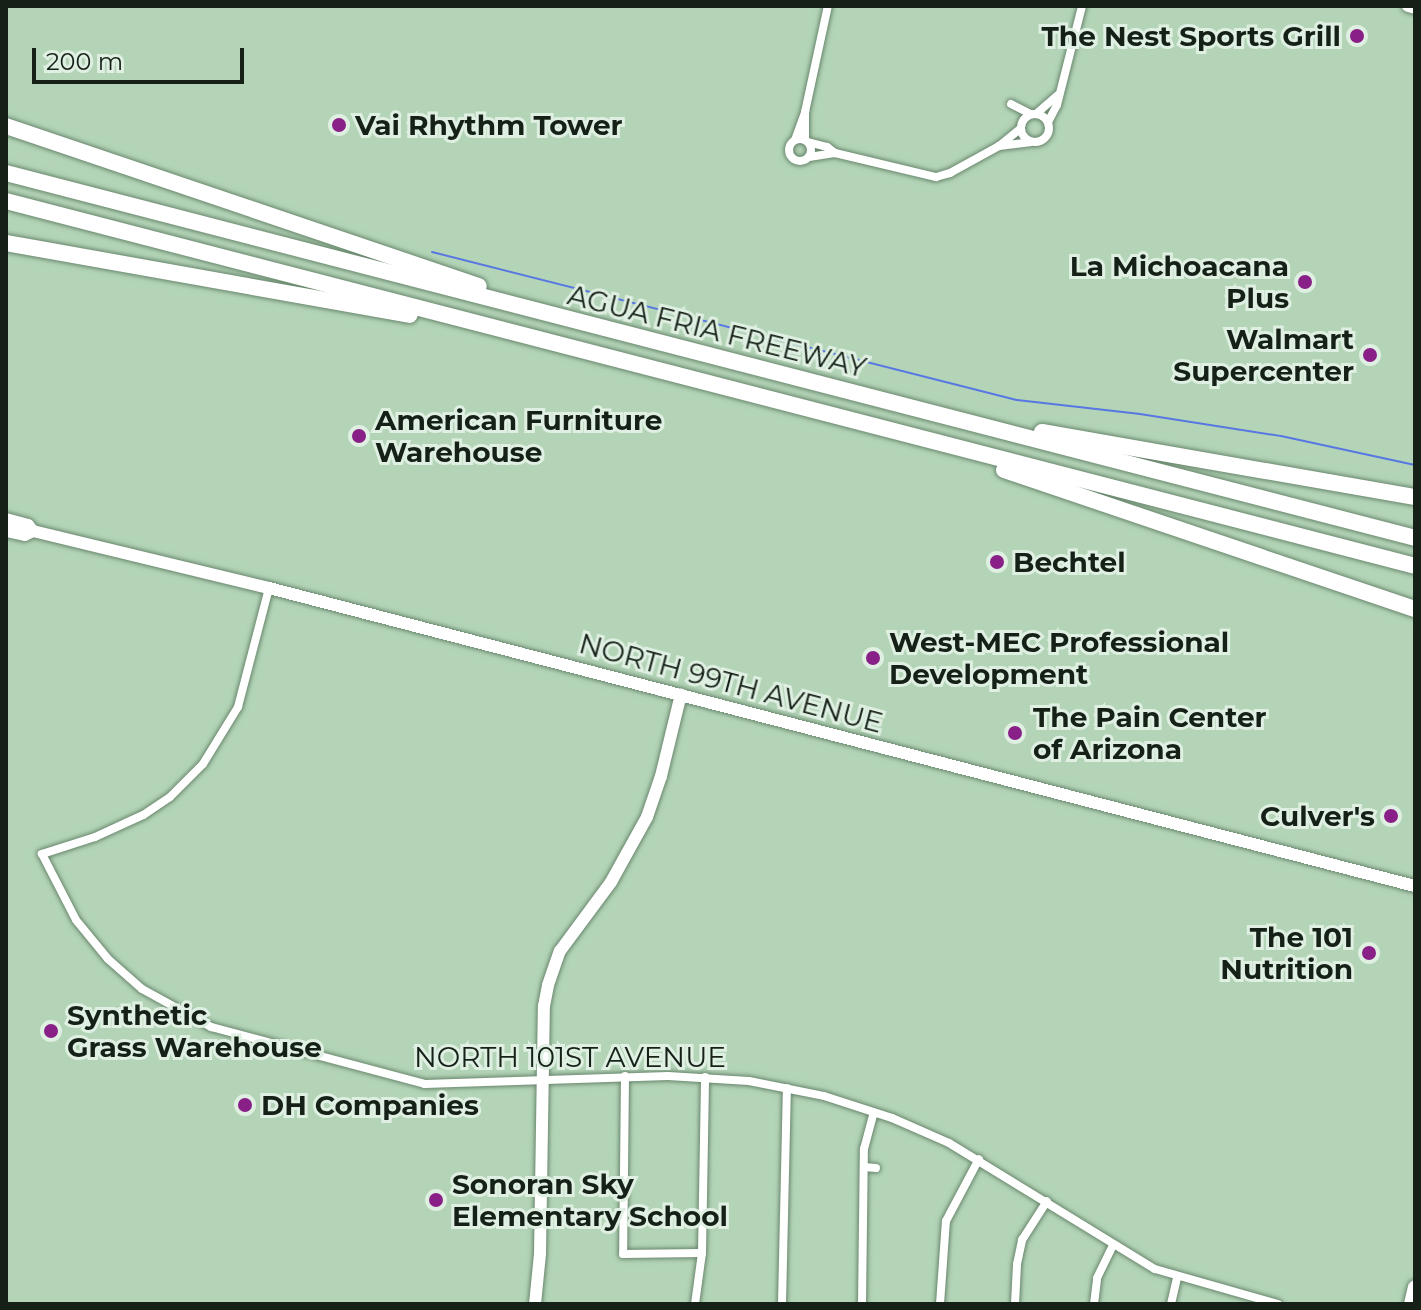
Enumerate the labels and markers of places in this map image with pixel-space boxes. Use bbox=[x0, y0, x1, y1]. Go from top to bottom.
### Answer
place label: The Nest Sports Grill bbox=[1042, 19, 1341, 53]
marker: The Nest Sports Grill bbox=[1348, 27, 1366, 45]
place label: Vai Rhythm Tower bbox=[355, 108, 623, 142]
marker: Vai Rhythm Tower bbox=[330, 116, 348, 134]
place label: La Michoacana Plus bbox=[1070, 249, 1289, 315]
marker: La Michoacana Plus bbox=[1296, 273, 1314, 291]
place label: Walmart Supercenter bbox=[1173, 322, 1354, 388]
marker: Walmart Supercenter bbox=[1361, 346, 1379, 364]
place label: American Furniture Warehouse bbox=[375, 403, 662, 469]
marker: American Furniture Warehouse bbox=[350, 427, 368, 445]
place label: Bechtel bbox=[1013, 545, 1126, 579]
marker: Bechtel bbox=[988, 553, 1006, 571]
place label: West-MEC Professional Development bbox=[889, 625, 1229, 691]
marker: West-MEC Professional Development bbox=[864, 649, 882, 667]
place label: The Pain Center of Arizona bbox=[1033, 700, 1267, 766]
marker: The Pain Center of Arizona bbox=[1004, 722, 1026, 744]
place label: Culver's bbox=[1260, 799, 1375, 833]
marker: Culver's bbox=[1382, 807, 1400, 825]
place label: The 101 Nutrition bbox=[1220, 920, 1353, 986]
marker: The 101 Nutrition bbox=[1360, 944, 1378, 962]
place label: Synthetic Grass Warehouse bbox=[67, 998, 322, 1064]
marker: Synthetic Grass Warehouse bbox=[42, 1022, 60, 1040]
place label: DH Companies bbox=[261, 1088, 479, 1122]
marker: DH Companies bbox=[236, 1096, 254, 1114]
place label: Sonoran Sky Elementary School bbox=[452, 1167, 728, 1233]
marker: Sonoran Sky Elementary School bbox=[427, 1191, 445, 1209]

